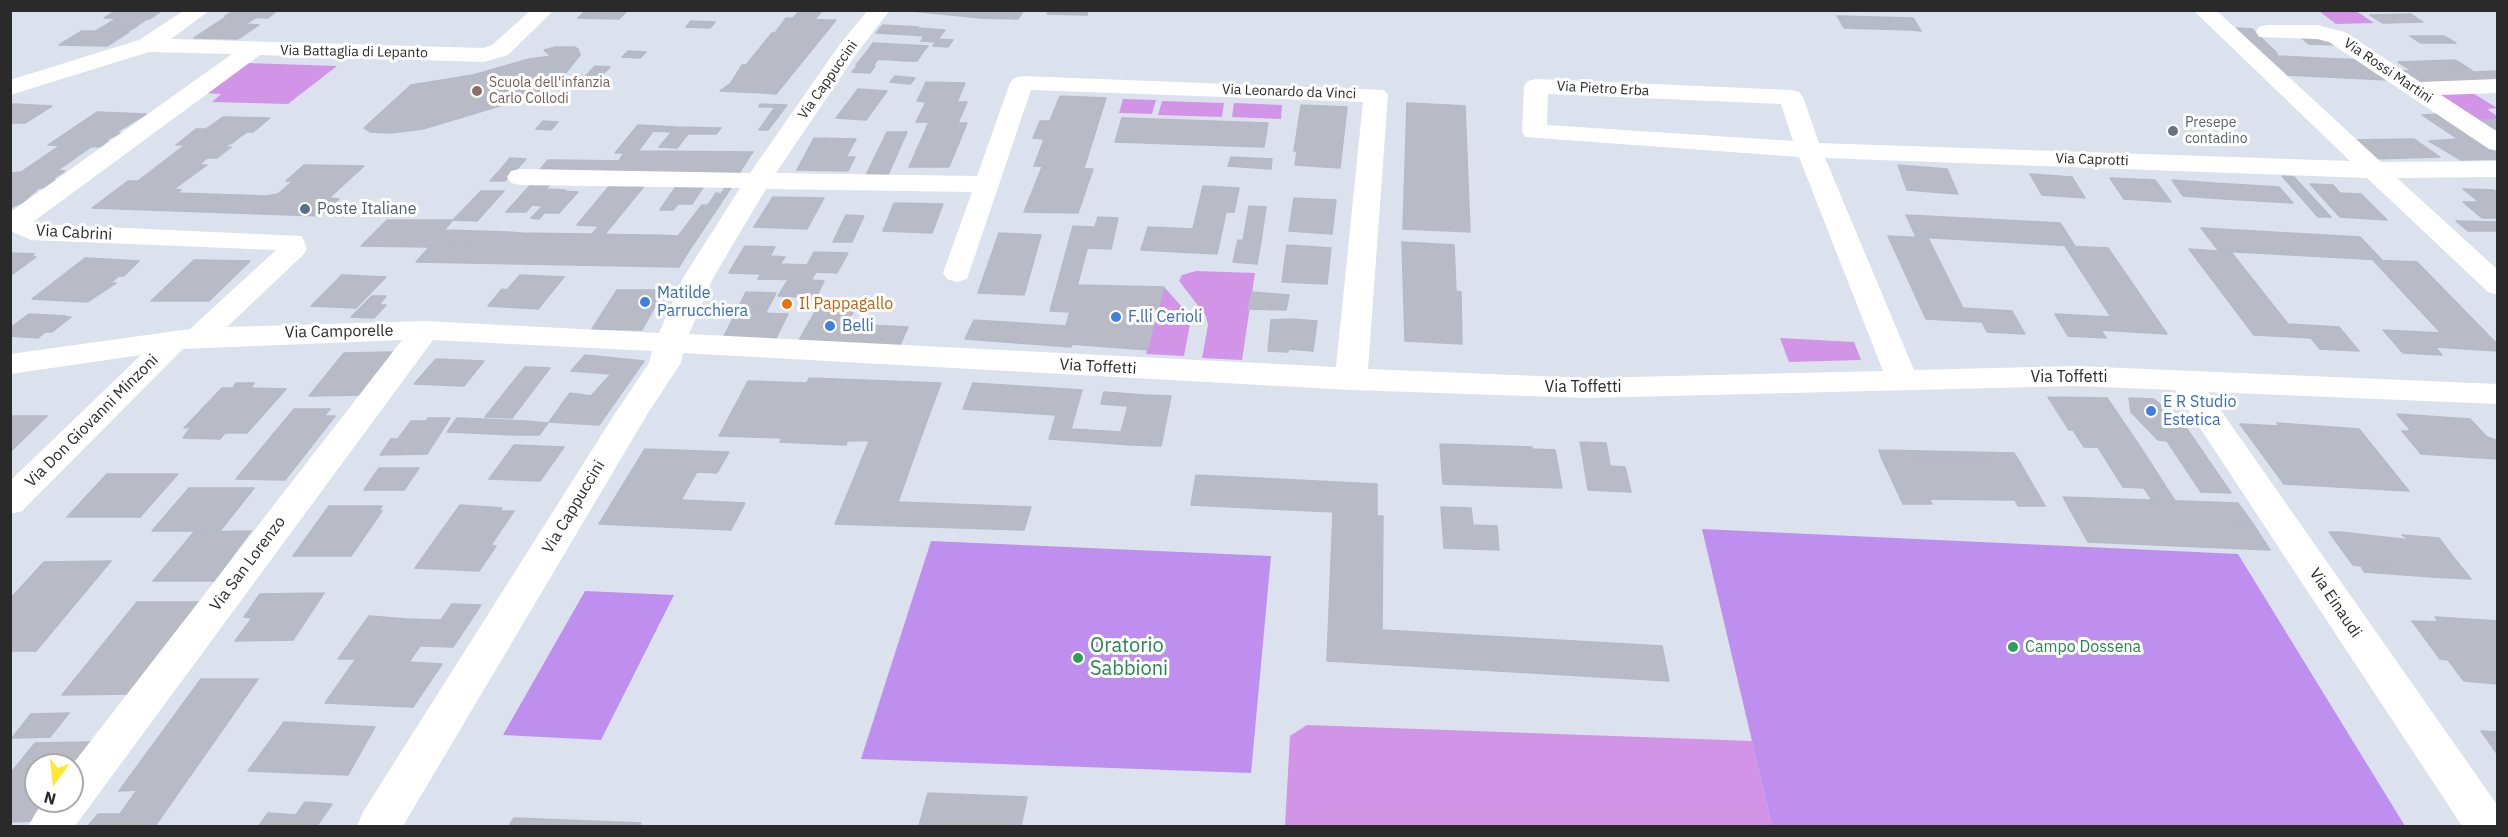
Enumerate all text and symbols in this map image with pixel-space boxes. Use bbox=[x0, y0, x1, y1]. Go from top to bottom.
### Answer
street label: Via Rossi Martini bbox=[2340, 35, 2436, 107]
street label: Via Cappuccini bbox=[795, 37, 861, 123]
street label: Via Battaglia di Lepanto bbox=[280, 42, 428, 62]
place label: Scuola dell'infanzia Carlo Collodi bbox=[489, 75, 610, 108]
street label: Via Pietro Erba bbox=[1556, 78, 1650, 100]
street label: Via Leonardo da Vinci bbox=[1222, 81, 1356, 103]
marker: Scuola dell'infanzia Carlo Collodi bbox=[470, 84, 484, 98]
place label: Presepe contadino bbox=[2185, 115, 2248, 148]
marker: Presepe contadino bbox=[2166, 124, 2180, 138]
street label: Via Caprotti bbox=[2055, 150, 2129, 170]
place label: Poste Italiane bbox=[317, 199, 416, 219]
marker: Poste Italiane bbox=[298, 202, 312, 216]
street label: Via Cabrini bbox=[35, 221, 113, 245]
place label: Matilde Parrucchiera bbox=[657, 283, 748, 321]
place label: Il Pappagallo bbox=[799, 294, 893, 314]
marker: Matilde Parrucchiera bbox=[638, 295, 652, 309]
marker: Il Pappagallo bbox=[780, 297, 794, 311]
place label: F.lli Cerioli bbox=[1128, 307, 1202, 327]
marker: F.lli Cerioli bbox=[1109, 310, 1123, 324]
place label: Belli bbox=[842, 316, 874, 336]
marker: Belli bbox=[823, 319, 837, 333]
street label: Via Camporelle bbox=[284, 321, 394, 343]
street label: Via Don Giovanni Minzoni bbox=[22, 351, 162, 491]
street label: Via Toffetti bbox=[1059, 355, 1137, 379]
street label: Via Toffetti bbox=[2030, 367, 2108, 387]
street label: Via Toffetti bbox=[1544, 377, 1622, 397]
place label: E R Studio Estetica bbox=[2163, 392, 2236, 430]
marker: E R Studio Estetica bbox=[2144, 404, 2158, 418]
street label: Via Cappuccini bbox=[539, 457, 609, 557]
street label: Via San Lorenzo bbox=[206, 513, 290, 615]
street label: Via Einaudi bbox=[2305, 565, 2365, 641]
place label: Oratorio Sabbioni bbox=[1090, 634, 1168, 681]
place label: Campo Dossena bbox=[2025, 637, 2141, 657]
marker: Campo Dossena bbox=[2006, 640, 2020, 654]
marker: Oratorio Sabbioni bbox=[1071, 651, 1085, 665]
north arrow bbox=[24, 753, 84, 813]
text: N bbox=[42, 787, 58, 810]

